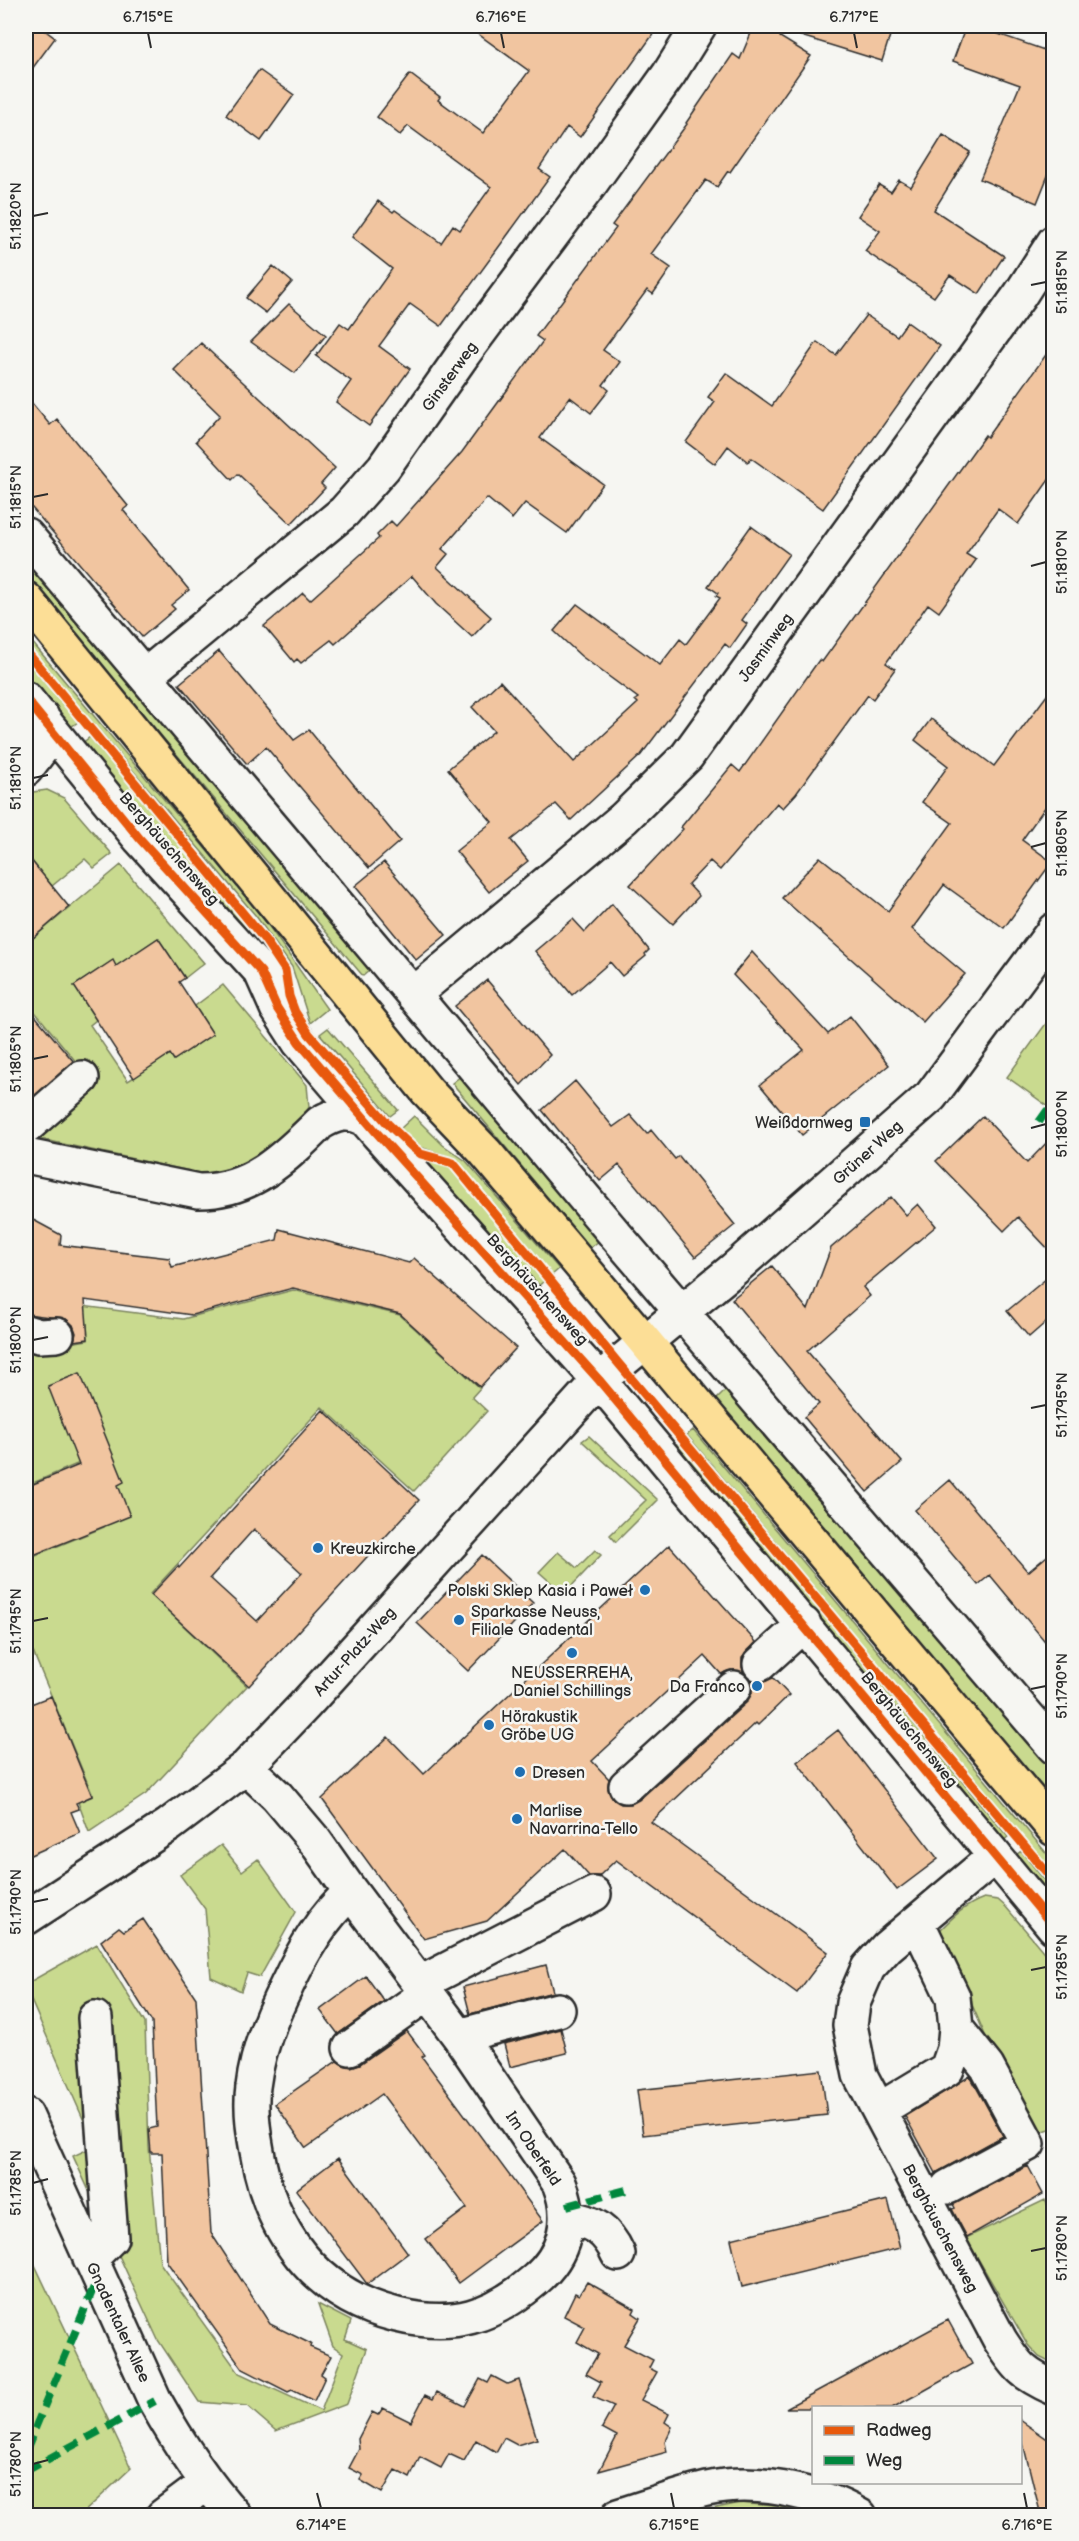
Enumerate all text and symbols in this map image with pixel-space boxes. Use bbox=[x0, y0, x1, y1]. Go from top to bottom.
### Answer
text: 6.715°E bbox=[123, 8, 173, 27]
text: 6.716°E bbox=[476, 8, 527, 27]
text: 6.717°E bbox=[829, 8, 879, 27]
text: 51.1820°N bbox=[7, 182, 26, 250]
text: 51.1815°N bbox=[1053, 250, 1072, 314]
street label: Ginsterweg bbox=[419, 338, 482, 416]
text: 51.1815°N bbox=[7, 465, 26, 529]
text: 51.1810°N bbox=[1053, 530, 1072, 594]
street label: Jasminweg bbox=[735, 610, 797, 686]
text: 51.1810°N bbox=[7, 746, 26, 810]
street label: Berghäuschensweg bbox=[115, 789, 223, 909]
text: 51.1805°N bbox=[1053, 809, 1072, 877]
text: 51.1805°N bbox=[7, 1025, 26, 1093]
text: 51.1800°N bbox=[1053, 1090, 1072, 1158]
place label: Weißdornweg bbox=[755, 1114, 853, 1133]
marker: Weißdornweg bbox=[858, 1115, 872, 1129]
street label: Grüner Weg bbox=[829, 1117, 907, 1189]
street label: Berghäuschensweg bbox=[482, 1231, 592, 1349]
text: 51.1800°N bbox=[7, 1306, 26, 1374]
text: 51.1795°N bbox=[1053, 1372, 1072, 1438]
place label: Kreuzkirche bbox=[330, 1540, 416, 1559]
marker: Kreuzkirche bbox=[311, 1541, 325, 1555]
place label: Polski Sklep Kasia i Paweł bbox=[448, 1582, 634, 1601]
marker: Polski Sklep Kasia i Paweł bbox=[638, 1583, 652, 1597]
text: 51.1795°N bbox=[7, 1588, 26, 1654]
street label: Artur-Platz-Weg bbox=[310, 1603, 400, 1701]
place label: Sparkasse Neuss, Filiale Gnadental bbox=[471, 1603, 600, 1640]
marker: Sparkasse Neuss, Filiale Gnadental bbox=[452, 1613, 466, 1627]
marker: NEUSSERREHA, Daniel Schillings bbox=[565, 1646, 579, 1660]
text: 51.1790°N bbox=[1053, 1653, 1072, 1719]
place label: NEUSSERREHA, Daniel Schillings bbox=[511, 1664, 633, 1701]
street label: Berghäuschensweg bbox=[856, 1668, 961, 1791]
place label: Da Franco bbox=[670, 1678, 745, 1697]
marker: Da Franco bbox=[750, 1679, 764, 1693]
place label: Hörakustik Gröbe UG bbox=[501, 1708, 577, 1745]
marker: Hörakustik Gröbe UG bbox=[482, 1718, 496, 1732]
place label: Dresen bbox=[532, 1764, 585, 1783]
marker: Dresen bbox=[513, 1765, 527, 1779]
place label: Marlise Navarrina-Tello bbox=[529, 1802, 638, 1839]
marker: Marlise Navarrina-Tello bbox=[510, 1812, 524, 1826]
text: 51.1790°N bbox=[7, 1869, 26, 1935]
text: 51.1785°N bbox=[1053, 1934, 1072, 2000]
street label: Im Oberfeld bbox=[501, 2108, 565, 2190]
text: 51.1785°N bbox=[7, 2150, 26, 2216]
street label: Berghäuschensweg bbox=[898, 2161, 982, 2296]
text: 51.1780°N bbox=[1053, 2215, 1072, 2281]
street label: Gnadentaler Allee bbox=[82, 2260, 154, 2386]
legend bbox=[812, 2406, 1022, 2484]
text: Radweg bbox=[866, 2420, 932, 2441]
text: 51.1780°N bbox=[7, 2431, 26, 2497]
text: Weg bbox=[866, 2450, 902, 2471]
text: 6.714°E bbox=[296, 2516, 346, 2535]
text: 6.715°E bbox=[649, 2516, 699, 2535]
text: 6.716°E bbox=[1002, 2516, 1053, 2535]

